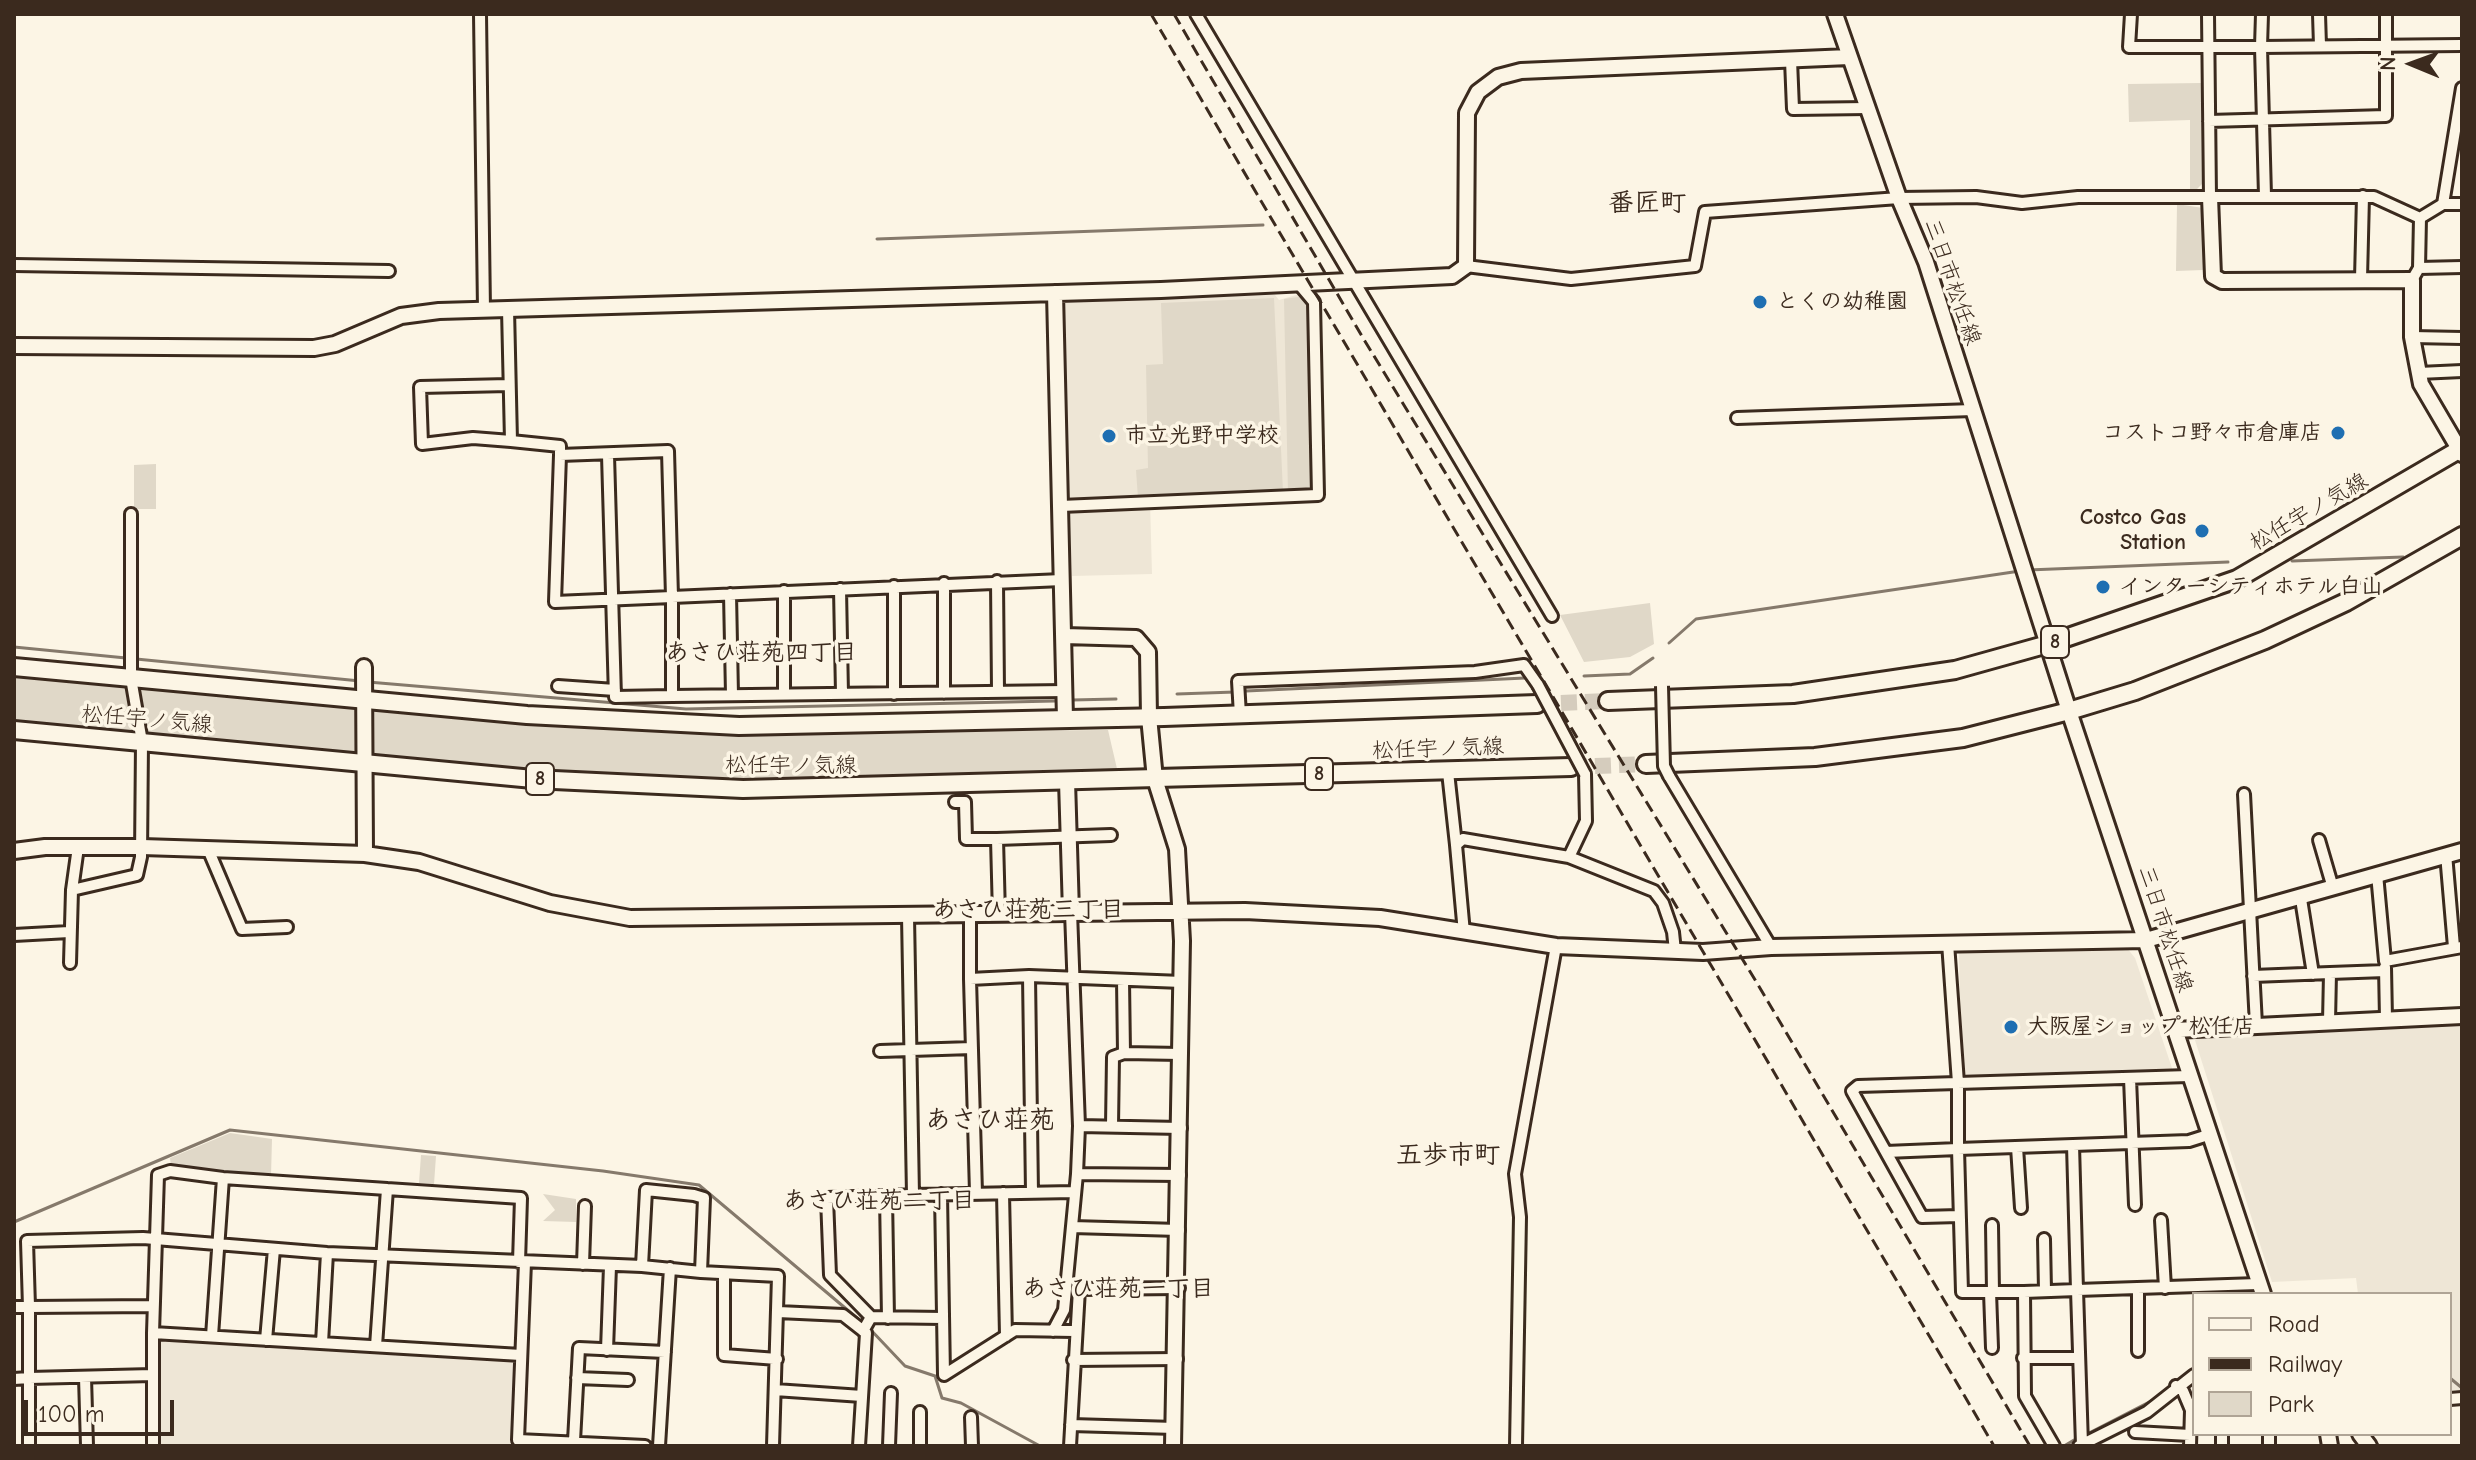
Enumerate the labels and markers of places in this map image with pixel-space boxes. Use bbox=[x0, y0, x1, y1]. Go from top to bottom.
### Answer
place label: とくの幼稚園 bbox=[1776, 289, 1908, 315]
marker: とくの幼稚園 bbox=[1751, 293, 1769, 311]
place label: コストコ野々市倉庫店 bbox=[2102, 420, 2322, 446]
place label: 市立光野中学校 bbox=[1125, 423, 1279, 449]
marker: コストコ野々市倉庫店 bbox=[2329, 424, 2347, 442]
marker: 市立光野中学校 bbox=[1100, 427, 1118, 445]
place label: Costco Gas Station bbox=[2080, 505, 2186, 556]
marker: Costco Gas Station bbox=[2193, 522, 2211, 540]
place label: インターシティホテル白山 bbox=[2119, 574, 2383, 600]
marker: インターシティホテル白山 bbox=[2094, 578, 2112, 596]
place label: 大阪屋ショップ 松任店 bbox=[2027, 1014, 2255, 1040]
marker: 大阪屋ショップ 松任店 bbox=[2002, 1018, 2020, 1036]

